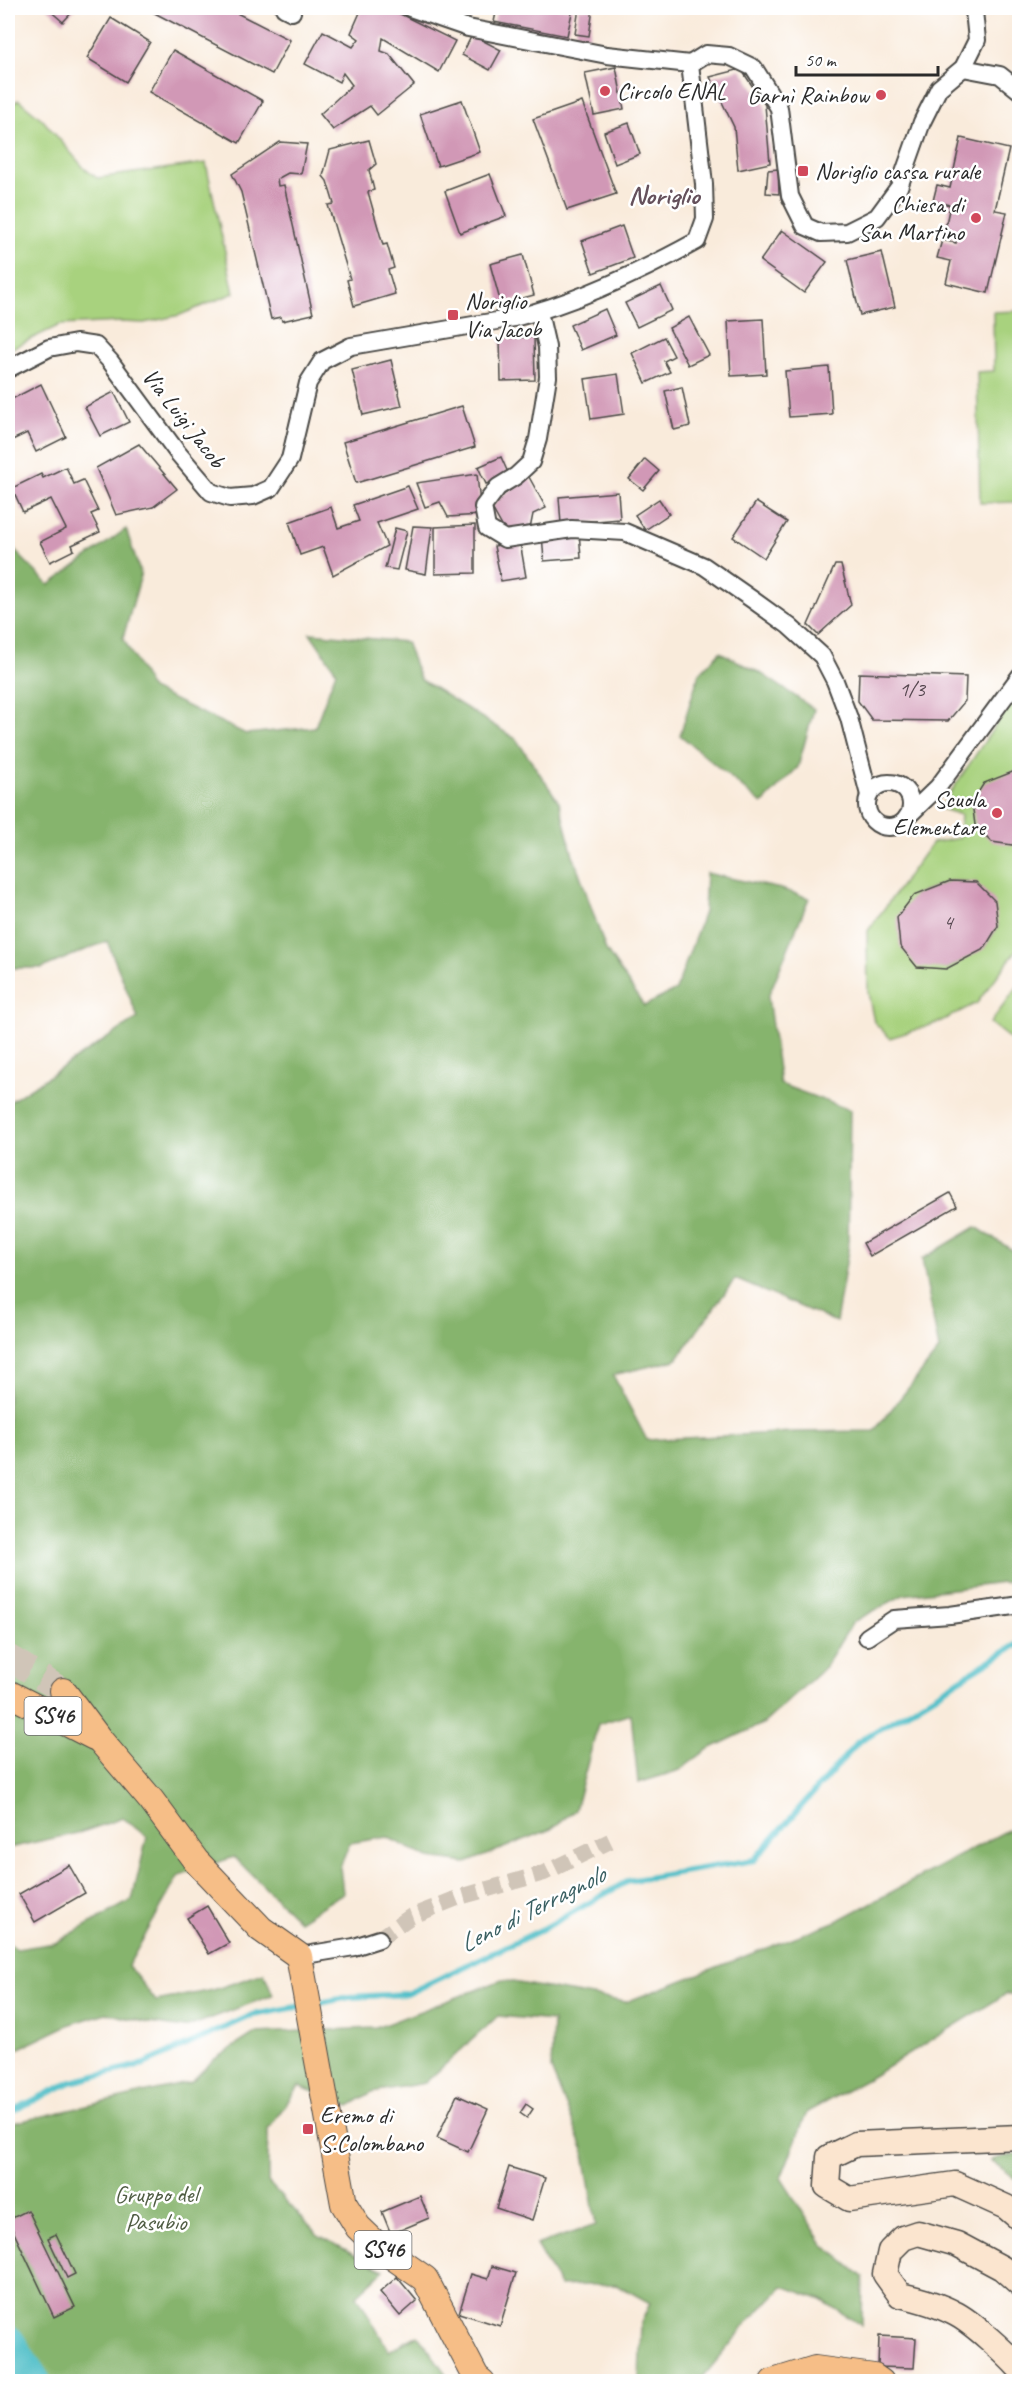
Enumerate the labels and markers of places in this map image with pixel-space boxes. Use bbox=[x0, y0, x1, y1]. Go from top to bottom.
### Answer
place label: Circolo ENAL bbox=[617, 76, 727, 106]
place label: Garnì Rainbow bbox=[747, 80, 871, 110]
marker: Circolo ENAL bbox=[598, 84, 612, 98]
marker: Garnì Rainbow bbox=[874, 88, 888, 102]
place label: Noriglio cassa rurale bbox=[815, 156, 982, 186]
marker: Noriglio cassa rurale bbox=[796, 164, 810, 178]
place label: Chiesa di San Martino bbox=[858, 189, 967, 247]
marker: Chiesa di San Martino bbox=[969, 211, 983, 225]
place label: Noriglio Via Jacob bbox=[465, 286, 543, 344]
marker: Noriglio Via Jacob bbox=[446, 308, 460, 322]
place label: Scuola Elementare bbox=[893, 784, 987, 842]
marker: Scuola Elementare bbox=[990, 806, 1004, 820]
place label: Eremo di S.Colombano bbox=[320, 2100, 425, 2158]
marker: Eremo di S.Colombano bbox=[301, 2122, 315, 2136]

